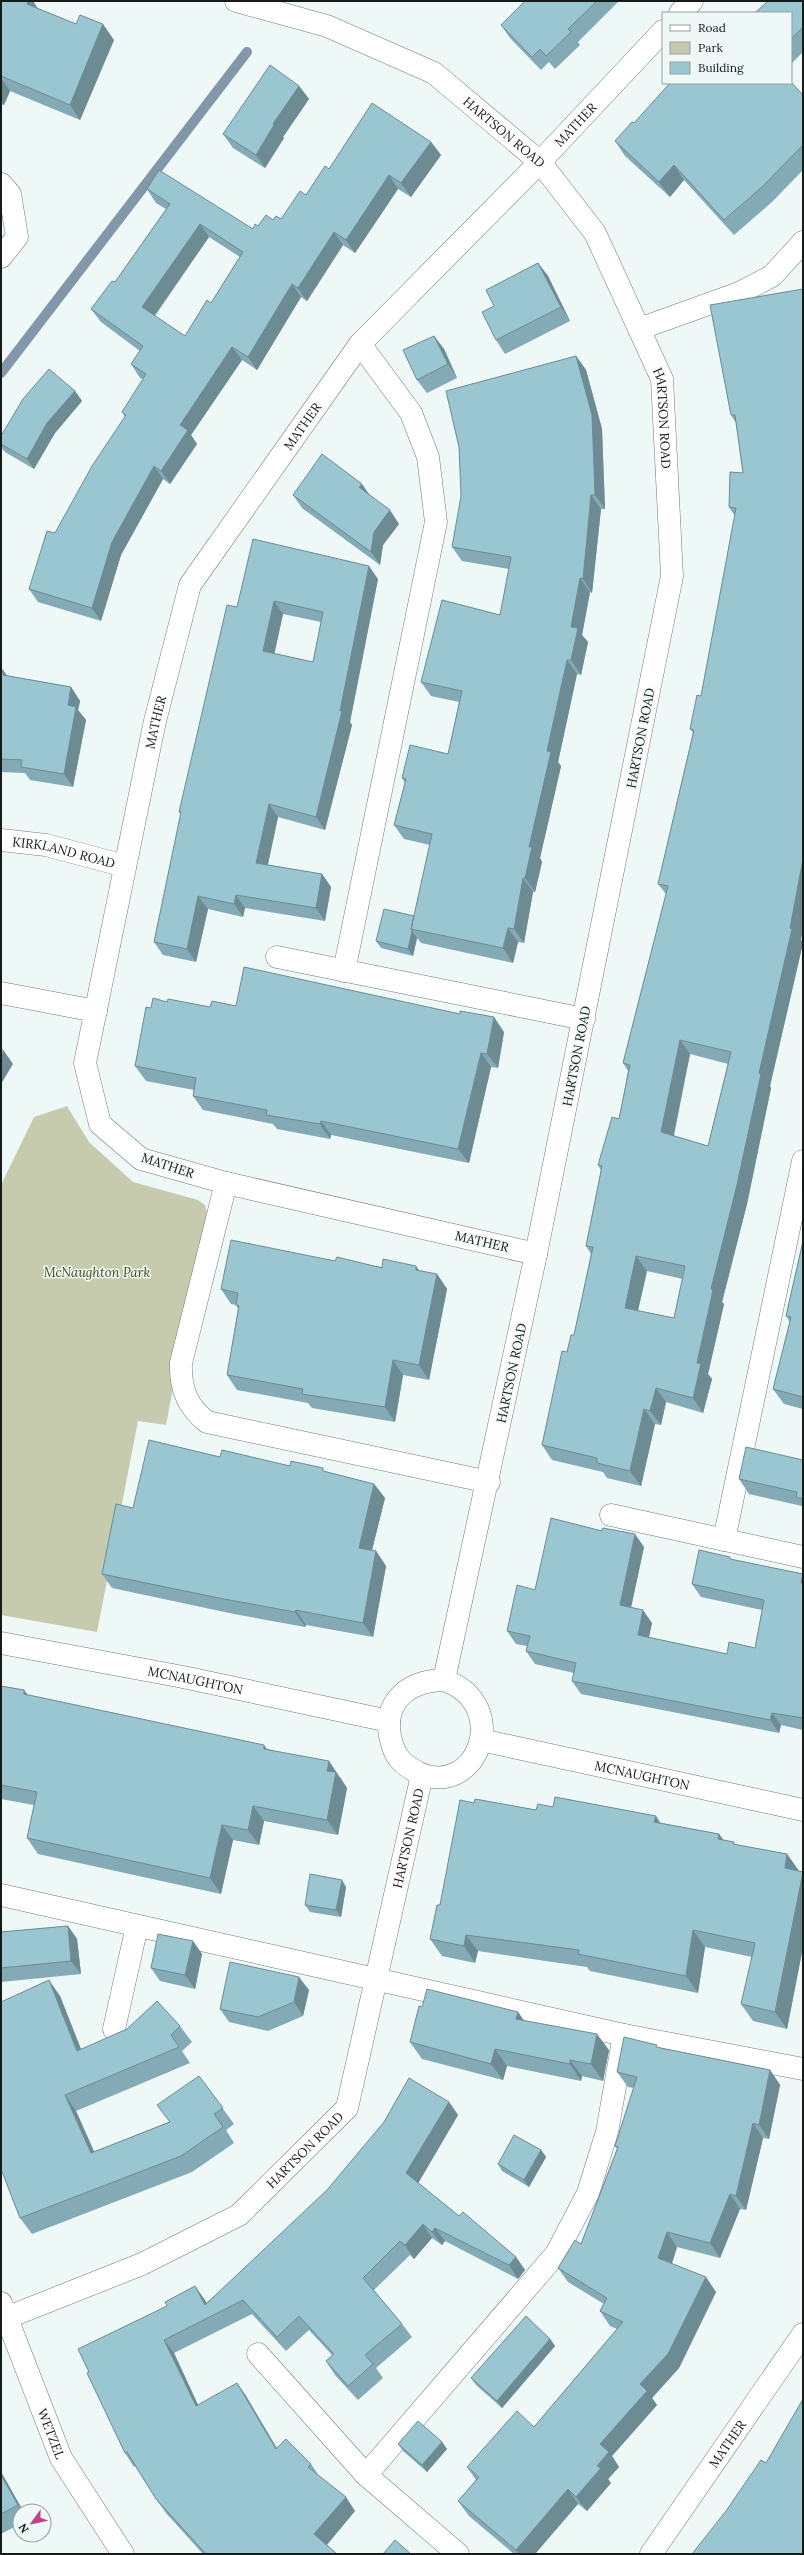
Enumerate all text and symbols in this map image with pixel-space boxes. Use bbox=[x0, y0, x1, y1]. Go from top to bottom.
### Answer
legend bbox=[662, 12, 792, 84]
text: Road bbox=[698, 20, 726, 35]
text: Park bbox=[698, 40, 724, 55]
text: Building bbox=[698, 60, 744, 75]
street label: HARTSON ROAD bbox=[459, 93, 549, 172]
street label: MATHER bbox=[551, 99, 601, 150]
street label: HARTSON ROAD bbox=[649, 365, 675, 469]
street label: MATHER bbox=[280, 399, 326, 454]
street label: HARTSON ROAD bbox=[622, 686, 659, 790]
street label: MATHER bbox=[141, 693, 170, 751]
street label: KIRKLAND ROAD bbox=[11, 833, 117, 872]
street label: HARTSON ROAD bbox=[558, 1004, 595, 1108]
street label: MATHER bbox=[139, 1149, 197, 1182]
street label: MATHER bbox=[453, 1227, 511, 1256]
park label: McNaughton Park bbox=[44, 1264, 150, 1281]
street label: HARTSON ROAD bbox=[493, 1321, 530, 1425]
street label: MCNAUGHTON bbox=[146, 1663, 245, 1699]
street label: MCNAUGHTON bbox=[593, 1757, 691, 1794]
street label: HARTSON ROAD bbox=[389, 1786, 428, 1890]
street label: HARTSON ROAD bbox=[263, 2108, 348, 2192]
street label: WETZEL bbox=[34, 2406, 69, 2462]
street label: MATHER bbox=[705, 2416, 751, 2471]
north arrow bbox=[12, 2503, 52, 2543]
text: N bbox=[15, 2521, 32, 2536]

